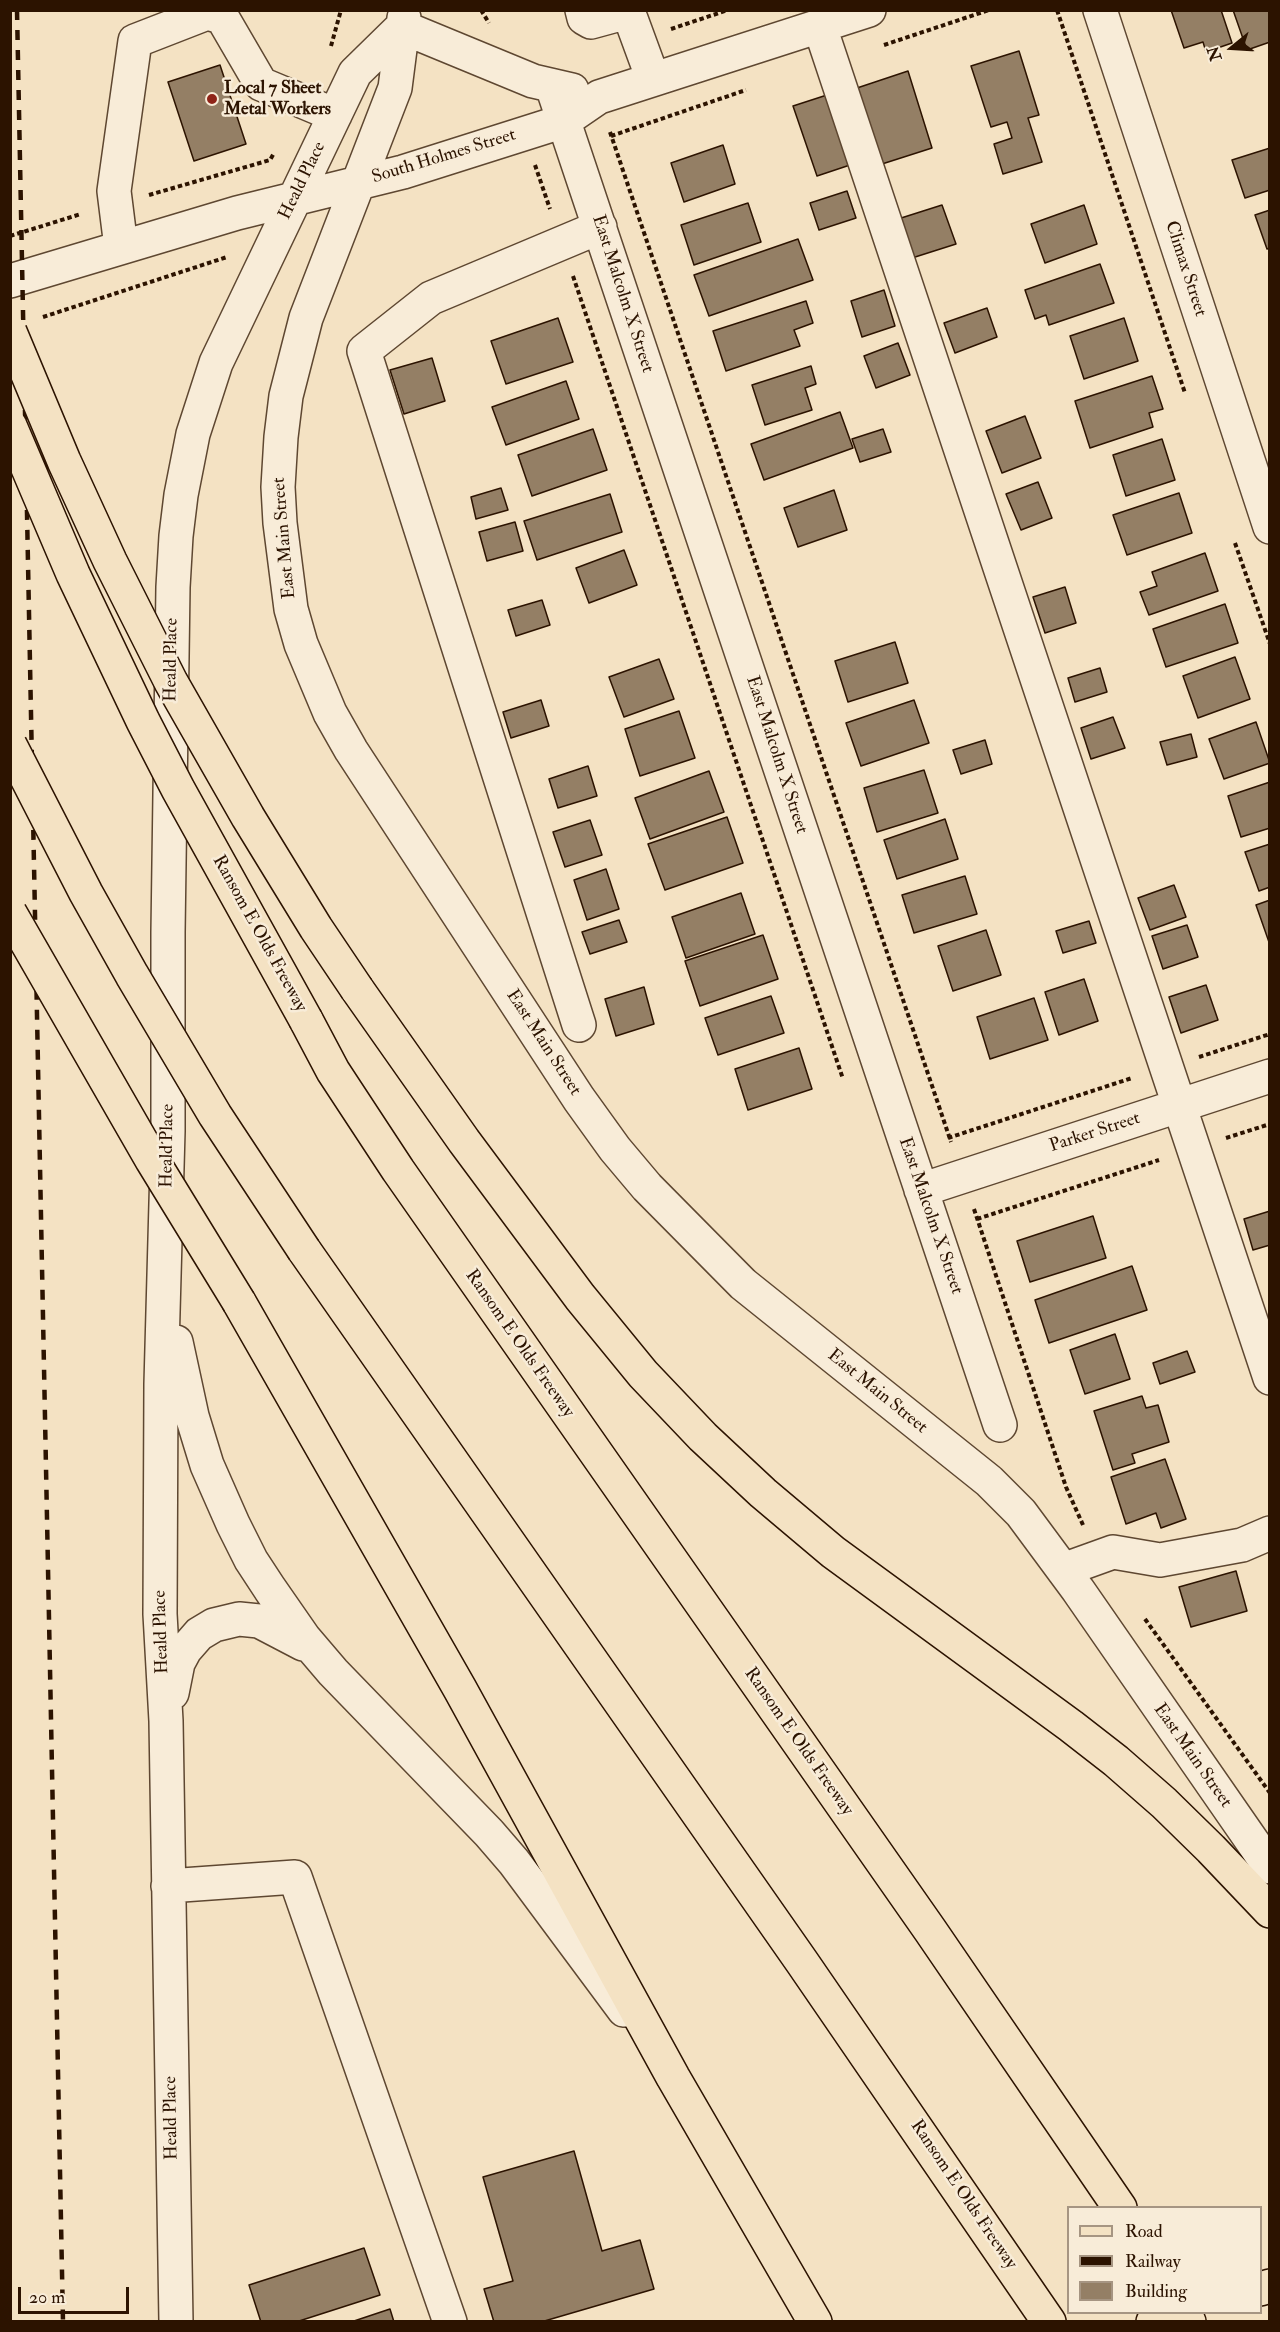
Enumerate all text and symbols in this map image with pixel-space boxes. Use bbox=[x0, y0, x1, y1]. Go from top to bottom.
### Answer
north arrow bbox=[1202, 18, 1262, 78]
text: N bbox=[1203, 44, 1227, 63]
place label: Local 7 Sheet Metal Workers bbox=[224, 78, 331, 121]
marker: Local 7 Sheet Metal Workers bbox=[205, 92, 219, 106]
street label: South Holmes Street bbox=[369, 125, 519, 189]
street label: Heald Place bbox=[275, 139, 331, 223]
street label: East Malcolm X Street bbox=[586, 212, 658, 376]
street label: Climax Street bbox=[1159, 219, 1211, 319]
street label: East Main Street bbox=[269, 476, 301, 600]
street label: Heald Place bbox=[160, 618, 184, 702]
street label: East Malcolm X Street bbox=[740, 673, 812, 837]
street label: Ransom E Olds Freeway bbox=[207, 852, 311, 1016]
street label: East Main Street bbox=[501, 986, 585, 1100]
street label: Heald Place bbox=[156, 1104, 180, 1188]
street label: Parker Street bbox=[1047, 1108, 1143, 1158]
street label: East Malcolm X Street bbox=[893, 1135, 967, 1297]
street label: Ransom E Olds Freeway bbox=[460, 1266, 578, 1422]
street label: East Main Street bbox=[823, 1345, 931, 1439]
street label: Heald Place bbox=[150, 1590, 174, 1674]
street label: Ransom E Olds Freeway bbox=[739, 1664, 857, 1820]
street label: East Main Street bbox=[1148, 1700, 1236, 1812]
street label: Heald Place bbox=[160, 2076, 184, 2160]
street label: Ransom E Olds Freeway bbox=[905, 2116, 1021, 2274]
legend bbox=[1067, 2206, 1262, 2314]
text: Road bbox=[1125, 2220, 1163, 2243]
text: Railway bbox=[1125, 2250, 1181, 2273]
scale bar bbox=[21, 2275, 132, 2313]
text: Building bbox=[1125, 2280, 1187, 2303]
text: 20 m bbox=[29, 2286, 65, 2309]

